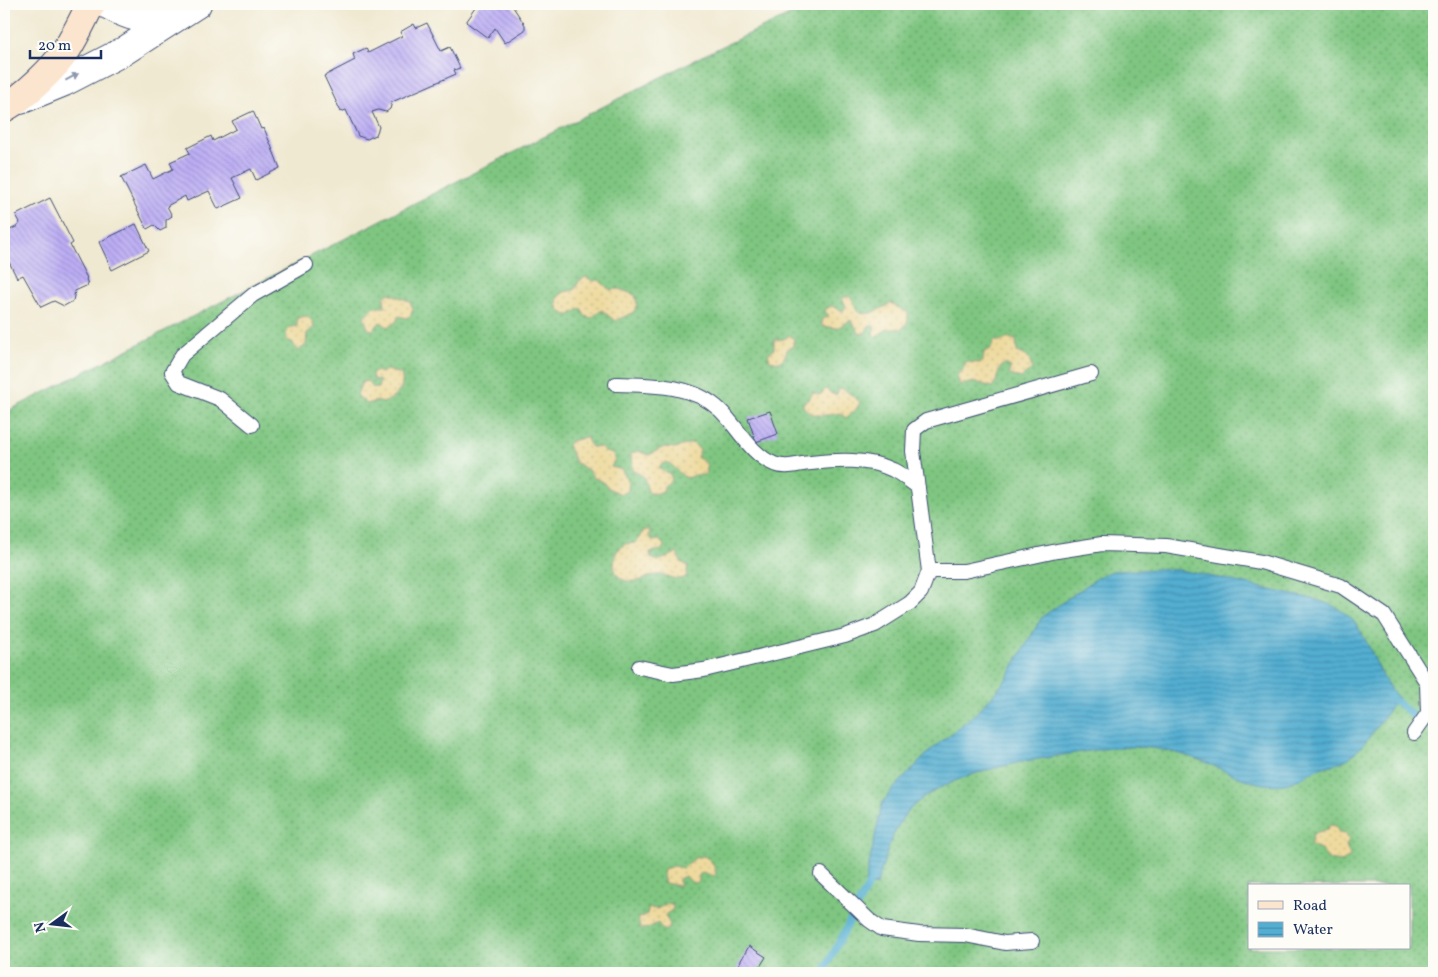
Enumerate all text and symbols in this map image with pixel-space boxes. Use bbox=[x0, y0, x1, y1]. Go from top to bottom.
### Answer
scale bar bbox=[30, 28, 101, 60]
text: 20 m bbox=[38, 36, 71, 57]
one-way arrow bbox=[65, 73, 80, 81]
legend bbox=[1248, 884, 1410, 950]
text: Road bbox=[1293, 896, 1327, 917]
north arrow bbox=[28, 900, 78, 950]
text: N bbox=[30, 920, 51, 934]
text: Water bbox=[1293, 920, 1333, 941]

